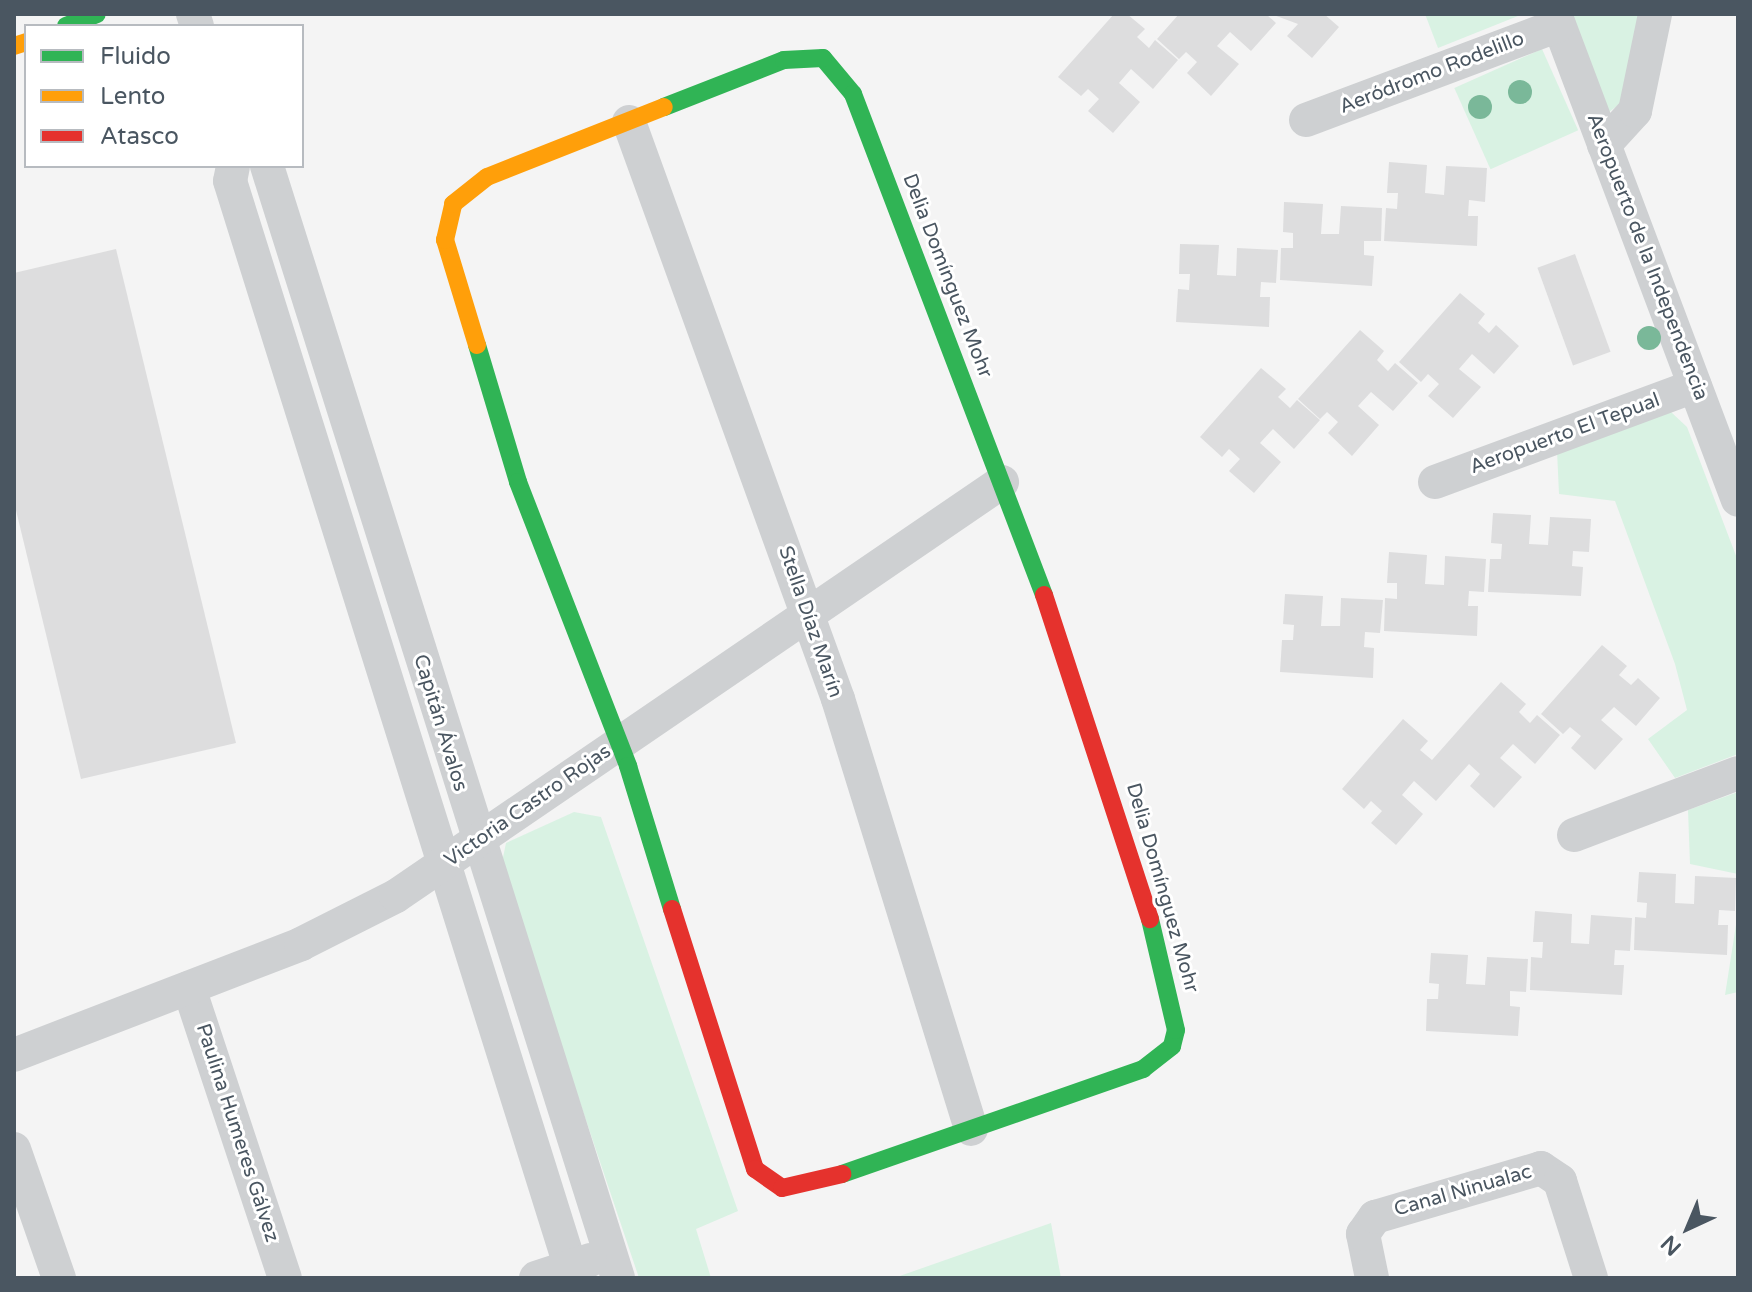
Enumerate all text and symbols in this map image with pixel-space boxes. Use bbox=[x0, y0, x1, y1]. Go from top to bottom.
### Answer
legend bbox=[24, 24, 304, 168]
street label: Aeródromo Rodelillo bbox=[1336, 27, 1528, 119]
text: Fluido bbox=[100, 42, 171, 71]
text: Lento bbox=[100, 82, 165, 111]
street label: Aeropuerto de la Independencia bbox=[1581, 110, 1713, 404]
text: Atasco bbox=[100, 122, 179, 151]
street label: Delia Domínguez Mohr bbox=[897, 170, 997, 382]
street label: Aeropuerto El Tepual bbox=[1467, 388, 1663, 480]
street label: Stella Díaz Marín bbox=[773, 543, 847, 701]
street label: Capitán Ávalos bbox=[408, 652, 472, 794]
street label: Victoria Castro Rojas bbox=[440, 740, 616, 872]
street label: Delia Domínguez Mohr bbox=[1121, 780, 1203, 996]
street label: Paulina Humeres Gálvez bbox=[190, 1021, 284, 1245]
street label: Canal Ninualac bbox=[1391, 1160, 1535, 1222]
north arrow bbox=[1648, 1188, 1728, 1268]
text: N bbox=[1656, 1230, 1687, 1261]

